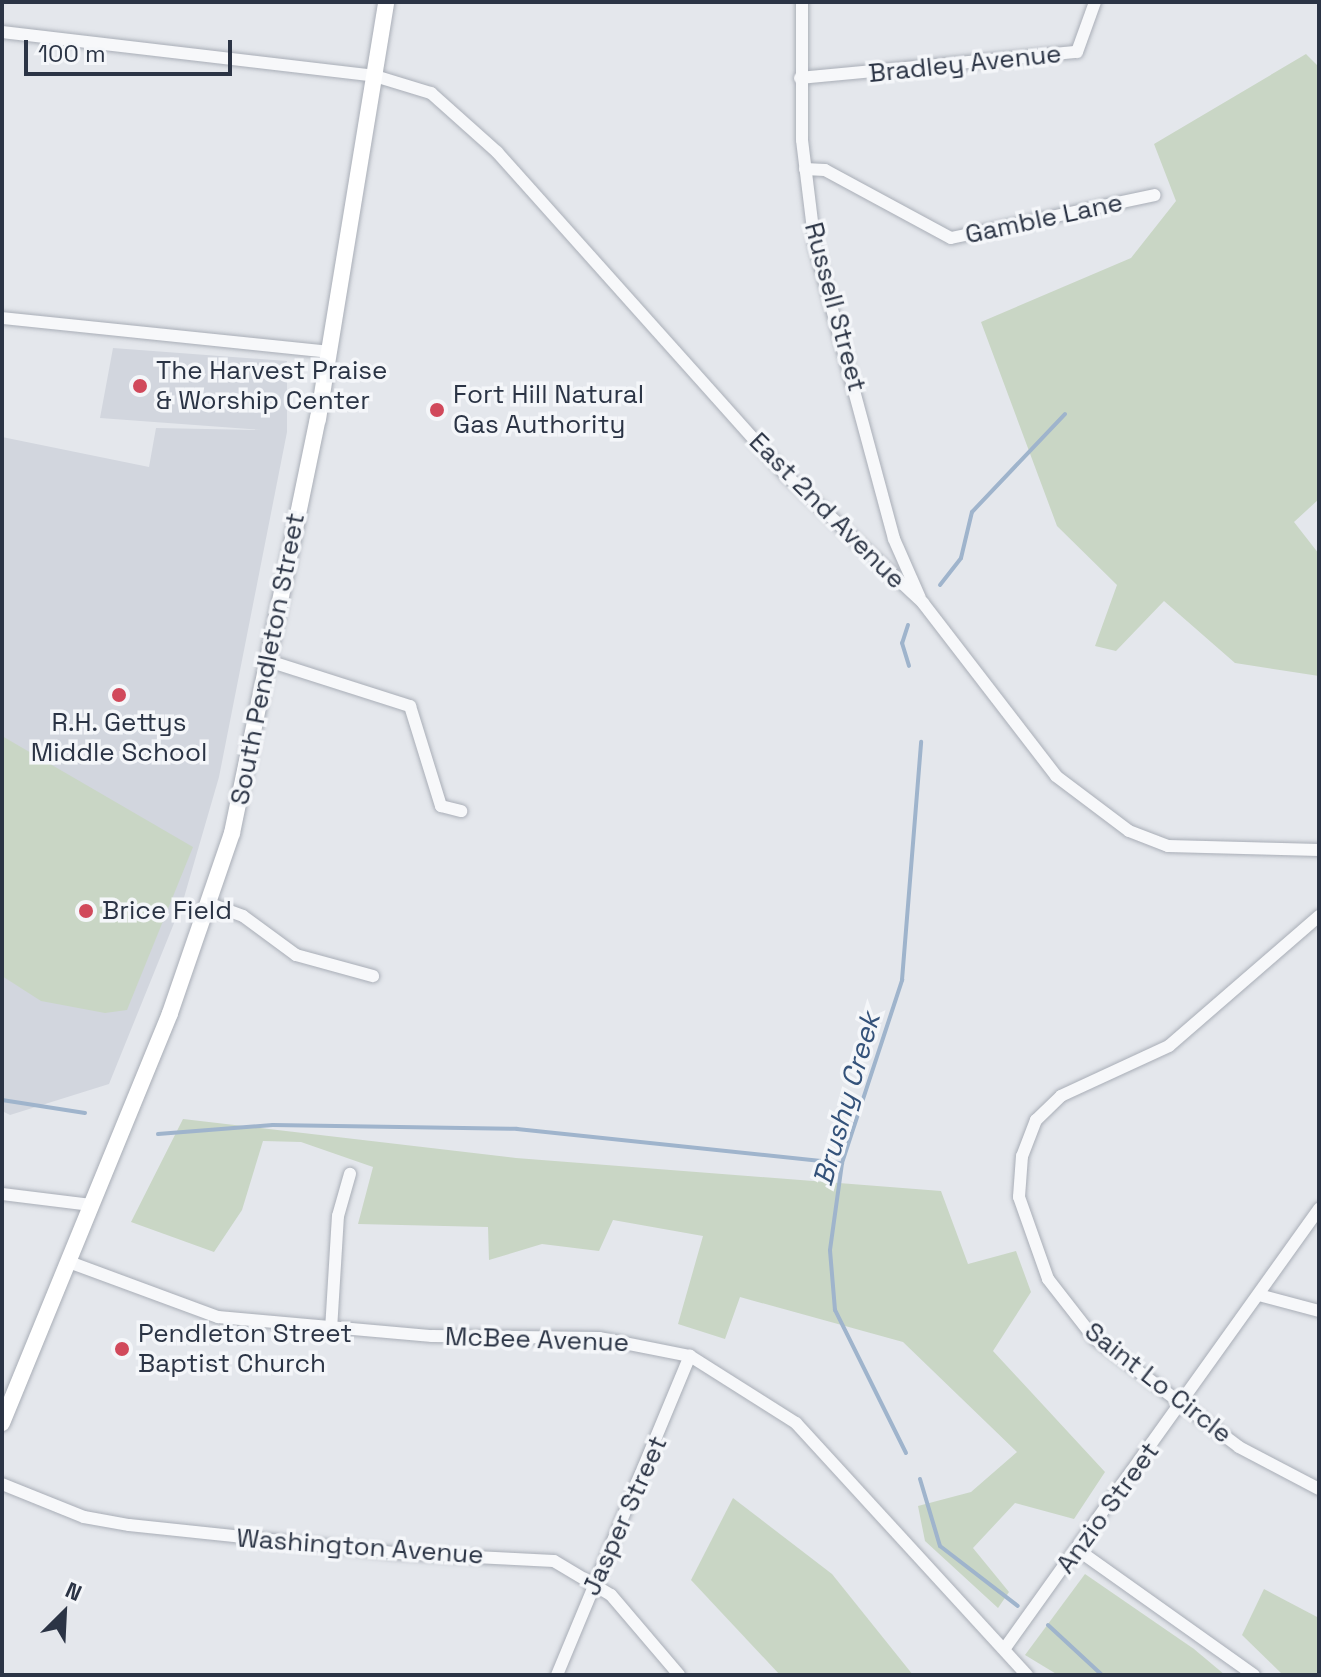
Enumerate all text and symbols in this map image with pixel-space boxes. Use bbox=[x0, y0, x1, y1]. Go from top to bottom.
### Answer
scale bar bbox=[28, 24, 236, 74]
text: 100 m bbox=[38, 38, 106, 69]
street label: Bradley Avenue bbox=[867, 38, 1063, 90]
street label: Gamble Lane bbox=[962, 187, 1126, 251]
street label: Russell Street bbox=[797, 219, 873, 395]
place label: The Harvest Praise & Worship Center bbox=[156, 355, 387, 416]
marker: The Harvest Praise & Worship Center bbox=[131, 377, 149, 395]
place label: Fort Hill Natural Gas Authority bbox=[453, 379, 644, 440]
marker: Fort Hill Natural Gas Authority bbox=[428, 401, 446, 419]
street label: East 2nd Avenue bbox=[742, 426, 912, 596]
street label: South Pendleton Street bbox=[224, 510, 312, 808]
marker: R.H. Gettys Middle School bbox=[110, 686, 128, 704]
place label: R.H. Gettys Middle School bbox=[31, 707, 207, 768]
place label: Brice Field bbox=[102, 895, 232, 927]
marker: Brice Field bbox=[77, 902, 95, 920]
water label: Brushy Creek bbox=[805, 1009, 887, 1189]
street label: Saint Lo Circle bbox=[1078, 1316, 1238, 1450]
place label: Pendleton Street Baptist Church bbox=[138, 1318, 352, 1380]
street label: McBee Avenue bbox=[444, 1321, 630, 1359]
marker: Pendleton Street Baptist Church bbox=[113, 1340, 131, 1358]
street label: Jasper Street bbox=[576, 1431, 674, 1601]
street label: Anzio Street bbox=[1050, 1436, 1166, 1580]
street label: Washington Avenue bbox=[235, 1523, 485, 1571]
north arrow bbox=[24, 1573, 104, 1653]
text: N bbox=[61, 1575, 86, 1607]

